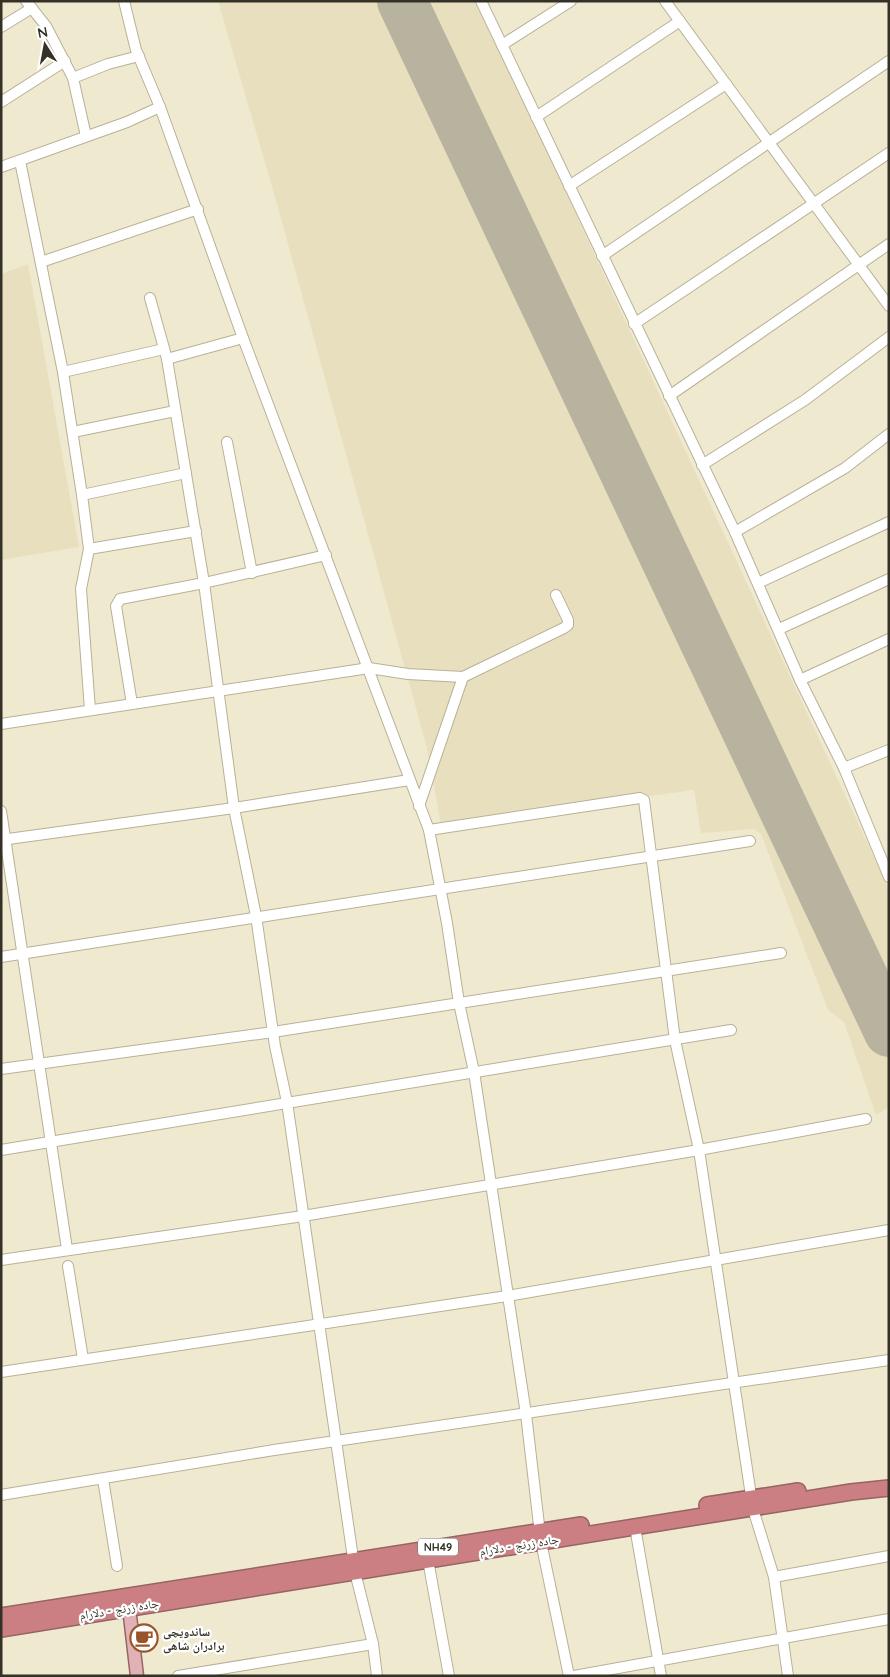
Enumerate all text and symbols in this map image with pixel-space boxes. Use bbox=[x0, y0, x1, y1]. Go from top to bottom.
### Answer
north arrow bbox=[20, 20, 70, 70]
text: N bbox=[36, 22, 49, 42]
street label: جاده زرنج - دلارام bbox=[478, 1531, 560, 1560]
road number: NH49 bbox=[418, 1538, 458, 1555]
street label: جاده زرنج - دلارام bbox=[78, 1595, 160, 1624]
cafe icon: ساندویچی برادران شاهی bbox=[129, 1623, 159, 1653]
place label: ساندویچی برادران شاهی bbox=[163, 1624, 225, 1654]

